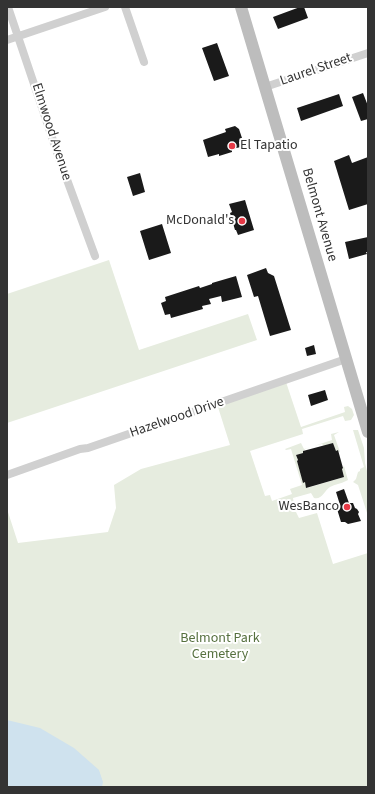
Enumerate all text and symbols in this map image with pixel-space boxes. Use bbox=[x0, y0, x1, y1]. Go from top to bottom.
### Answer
street label: Laurel Street bbox=[278, 50, 354, 90]
street label: Elmwood Avenue bbox=[27, 81, 75, 183]
place label: El Tapatio bbox=[240, 138, 297, 154]
marker: El Tapatio bbox=[227, 141, 237, 151]
street label: Belmont Avenue bbox=[298, 166, 340, 264]
place label: McDonald's bbox=[166, 213, 234, 229]
marker: McDonald's bbox=[237, 216, 247, 226]
street label: Hazelwood Drive bbox=[128, 394, 226, 442]
place label: WesBanco bbox=[279, 499, 339, 515]
marker: WesBanco bbox=[342, 502, 352, 512]
park label: Belmont Park Cemetery bbox=[180, 631, 260, 664]

